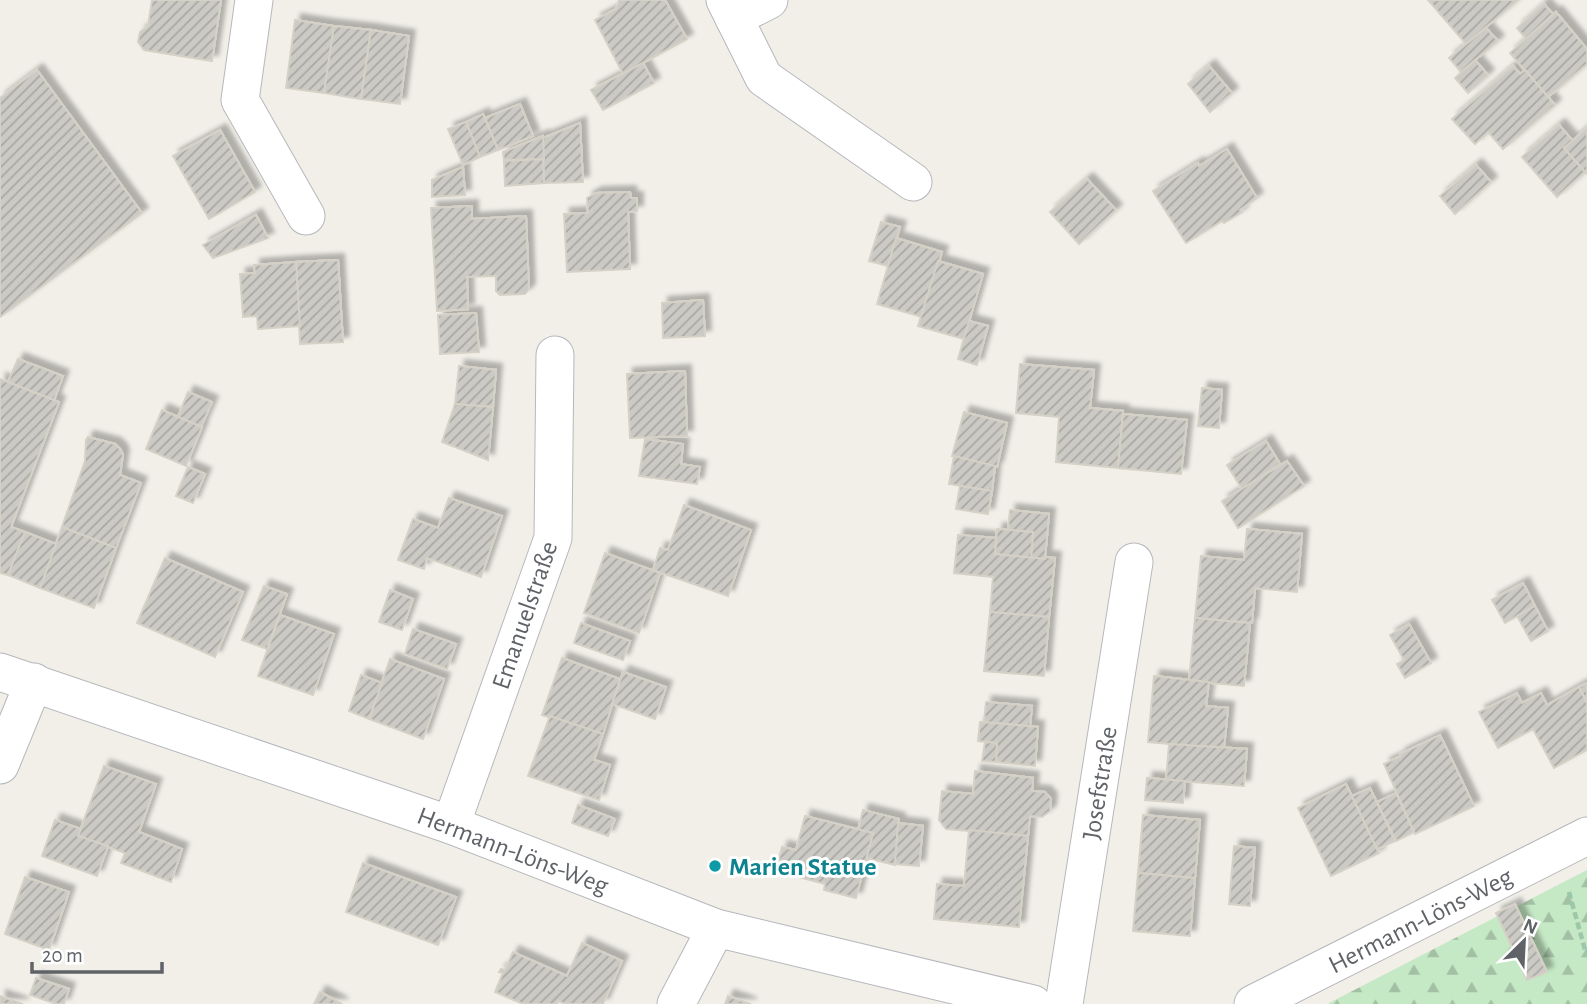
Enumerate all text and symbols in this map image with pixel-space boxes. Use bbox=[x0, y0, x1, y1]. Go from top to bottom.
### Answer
street label: Emanuelstraße bbox=[488, 538, 562, 693]
street label: Josefstraße bbox=[1078, 725, 1122, 842]
street label: Hermann-Löns-Weg bbox=[414, 803, 612, 899]
place label: Marien Statue bbox=[729, 854, 876, 880]
marker: Marien Statue bbox=[707, 858, 723, 874]
street label: Hermann-Löns-Weg bbox=[1324, 863, 1517, 978]
north arrow bbox=[1489, 906, 1559, 976]
text: N bbox=[1520, 915, 1540, 938]
scale bar bbox=[32, 930, 161, 974]
text: 20 m bbox=[42, 945, 83, 966]

